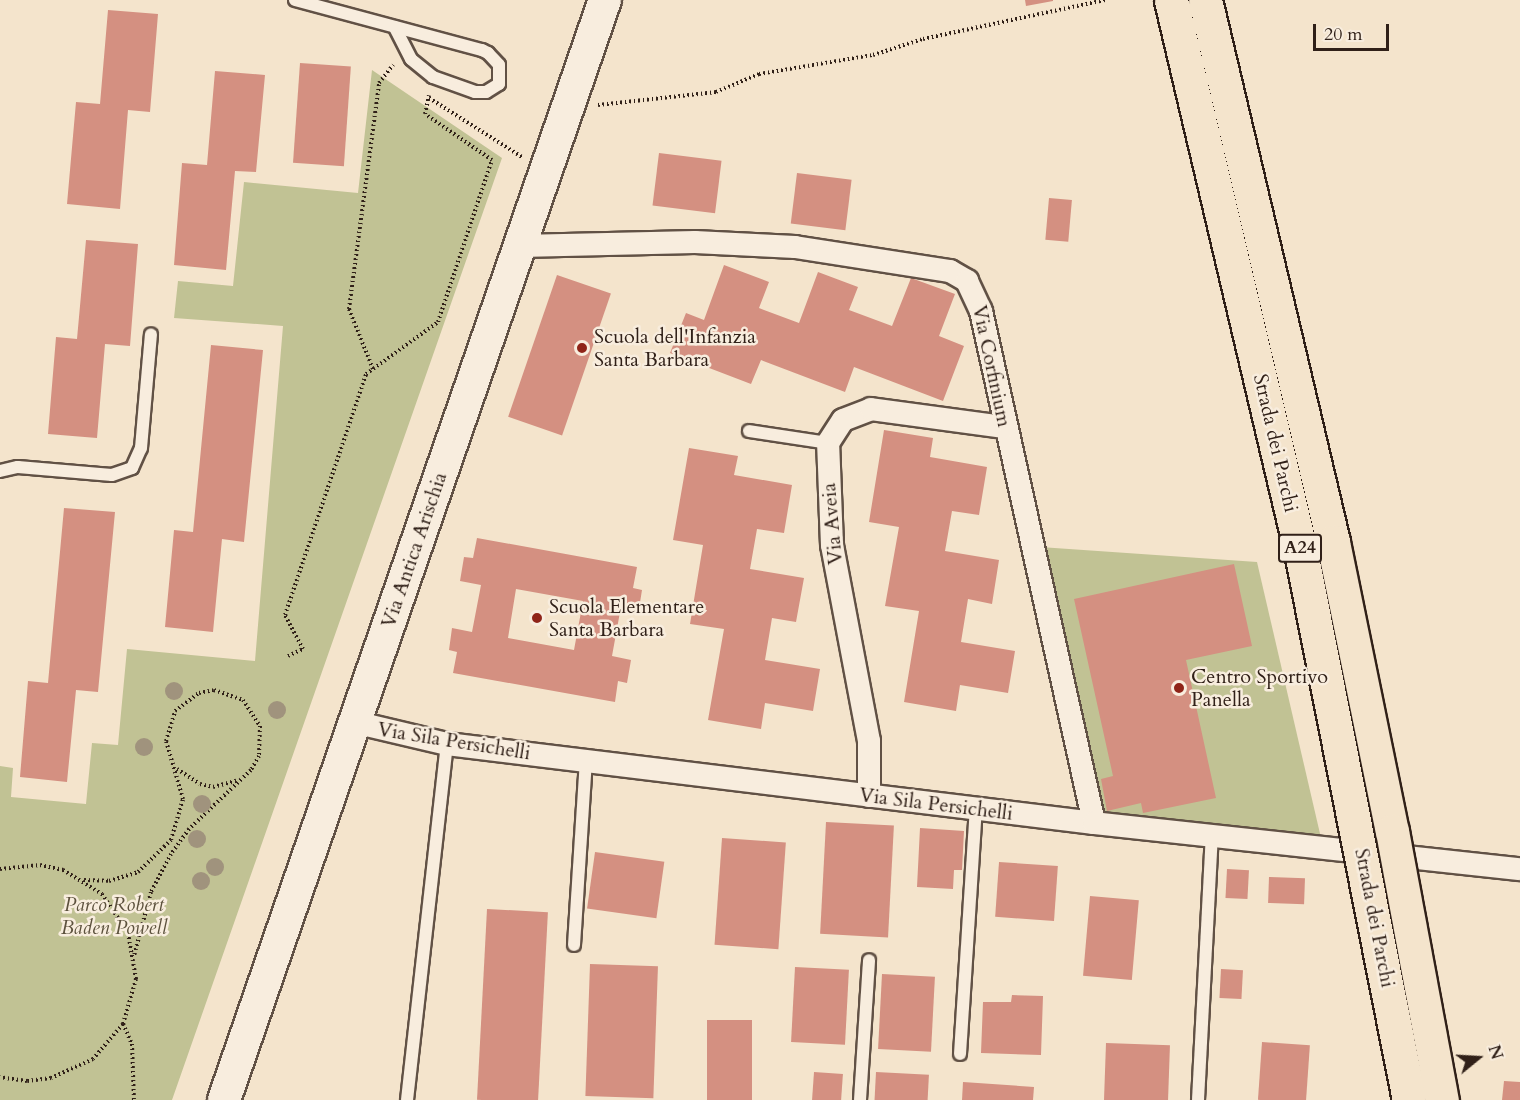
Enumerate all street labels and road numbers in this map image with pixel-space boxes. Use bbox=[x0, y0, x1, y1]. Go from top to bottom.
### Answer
street label: Via Corfinium bbox=[967, 303, 1017, 429]
street label: Strada dei Parchi bbox=[1248, 372, 1304, 514]
street label: Via Antica Arischia bbox=[376, 469, 452, 631]
street label: Via Aveia bbox=[816, 482, 848, 566]
road number: A24 bbox=[1278, 533, 1322, 563]
street label: Via Sila Persichelli bbox=[376, 717, 532, 765]
street label: Via Sila Persichelli bbox=[858, 783, 1014, 825]
street label: Strada dei Parchi bbox=[1350, 846, 1400, 990]

